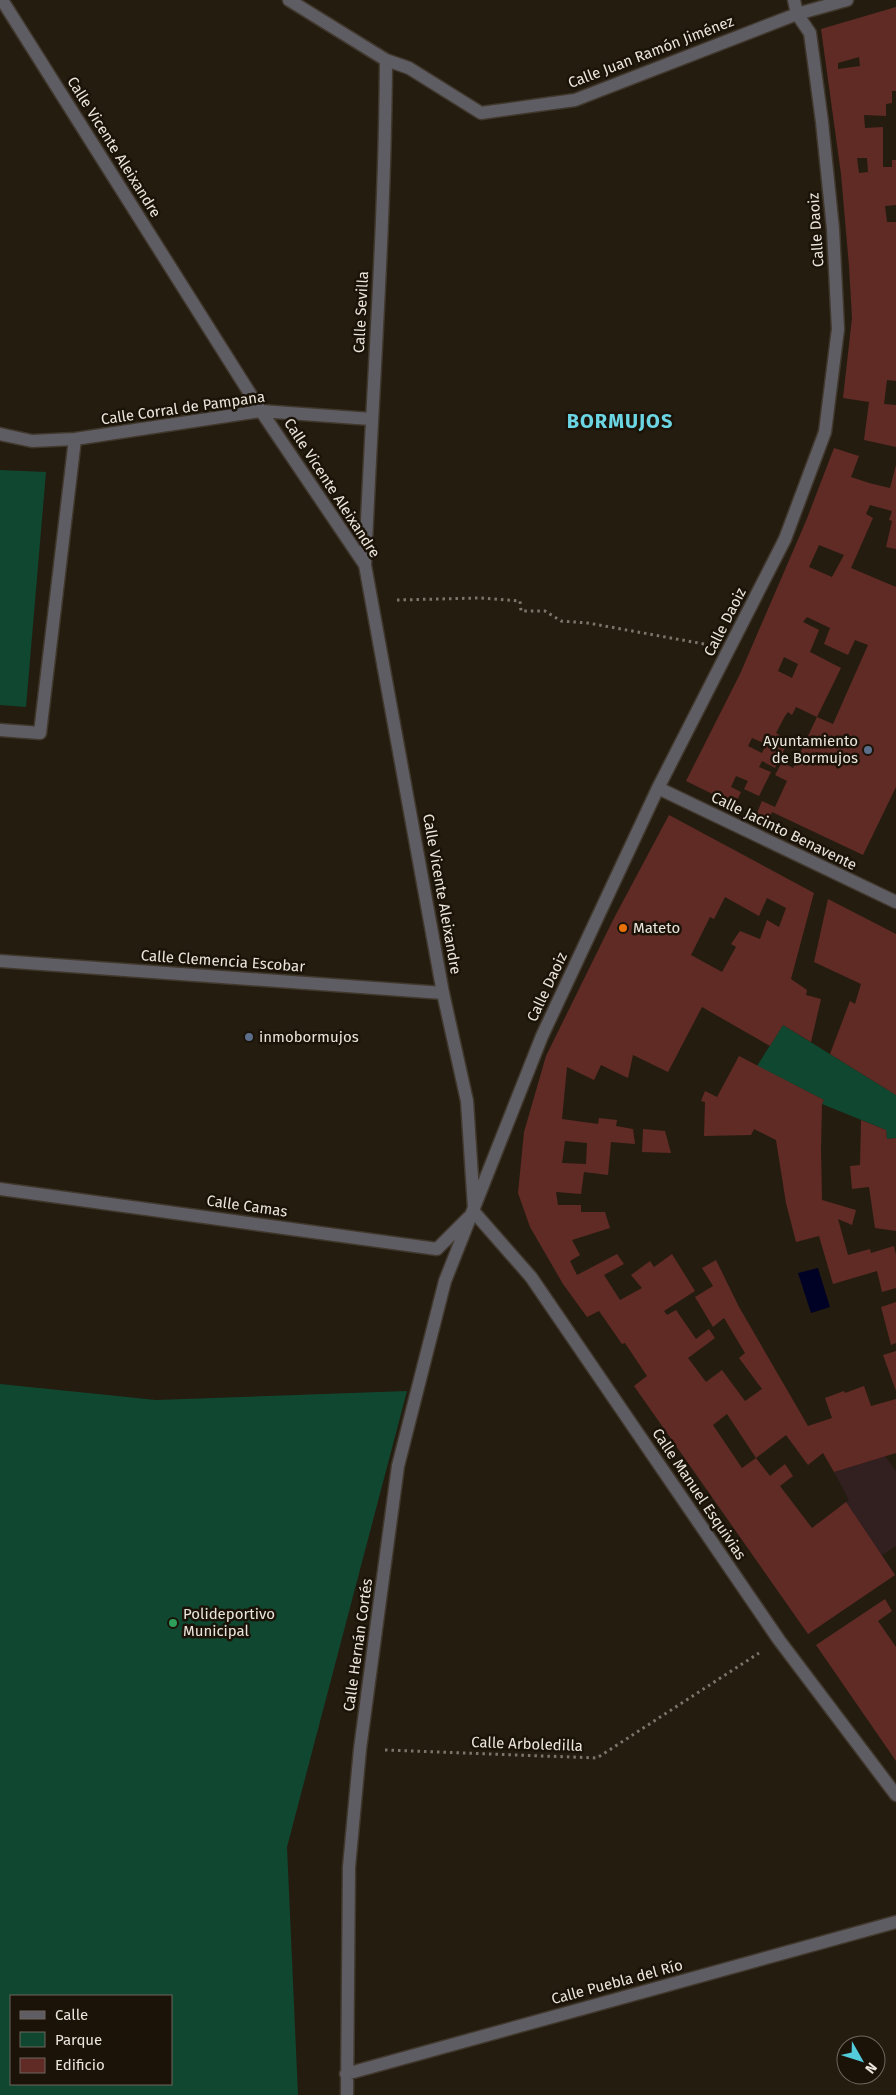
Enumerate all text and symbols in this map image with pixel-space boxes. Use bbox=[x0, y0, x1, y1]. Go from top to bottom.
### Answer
street label: Calle Juan Ramón Jiménez bbox=[566, 12, 737, 92]
street label: Calle Vicente Aleixandre bbox=[63, 73, 165, 221]
street label: Calle Daoiz bbox=[804, 192, 828, 268]
street label: Calle Sevilla bbox=[350, 271, 372, 353]
street label: Calle Corral de Pampana bbox=[100, 388, 266, 428]
district label: BORMUJOS bbox=[567, 409, 673, 433]
street label: Calle Vicente Aleixandre bbox=[280, 415, 384, 561]
street label: Calle Daoiz bbox=[700, 584, 750, 659]
place label: Ayuntamiento de Bormujos bbox=[763, 732, 858, 767]
marker: Ayuntamiento de Bormujos bbox=[862, 744, 874, 756]
street label: Calle Jacinto Benavente bbox=[708, 788, 860, 874]
street label: Calle Vicente Aleixandre bbox=[419, 812, 465, 976]
place label: Mateto bbox=[633, 919, 680, 937]
marker: Mateto bbox=[617, 922, 629, 934]
street label: Calle Clemencia Escobar bbox=[140, 946, 306, 976]
street label: Calle Daoiz bbox=[523, 949, 571, 1024]
place label: inmobormujos bbox=[259, 1028, 359, 1046]
marker: inmobormujos bbox=[243, 1031, 255, 1043]
street label: Calle Camas bbox=[205, 1191, 289, 1221]
street label: Calle Manuel Esquivias bbox=[648, 1425, 750, 1563]
street label: Calle Hernán Cortés bbox=[340, 1577, 376, 1713]
place label: Polideportivo Municipal bbox=[183, 1605, 275, 1640]
marker: Polideportivo Municipal bbox=[167, 1617, 179, 1629]
street label: Calle Arboledilla bbox=[471, 1733, 583, 1755]
street label: Calle Puebla del Río bbox=[549, 1956, 685, 2008]
legend bbox=[10, 1995, 172, 2085]
text: Calle bbox=[55, 2006, 88, 2024]
text: Parque bbox=[55, 2031, 102, 2049]
north arrow bbox=[836, 2035, 886, 2085]
text: Edificio bbox=[55, 2056, 105, 2074]
text: N bbox=[861, 2059, 880, 2077]

